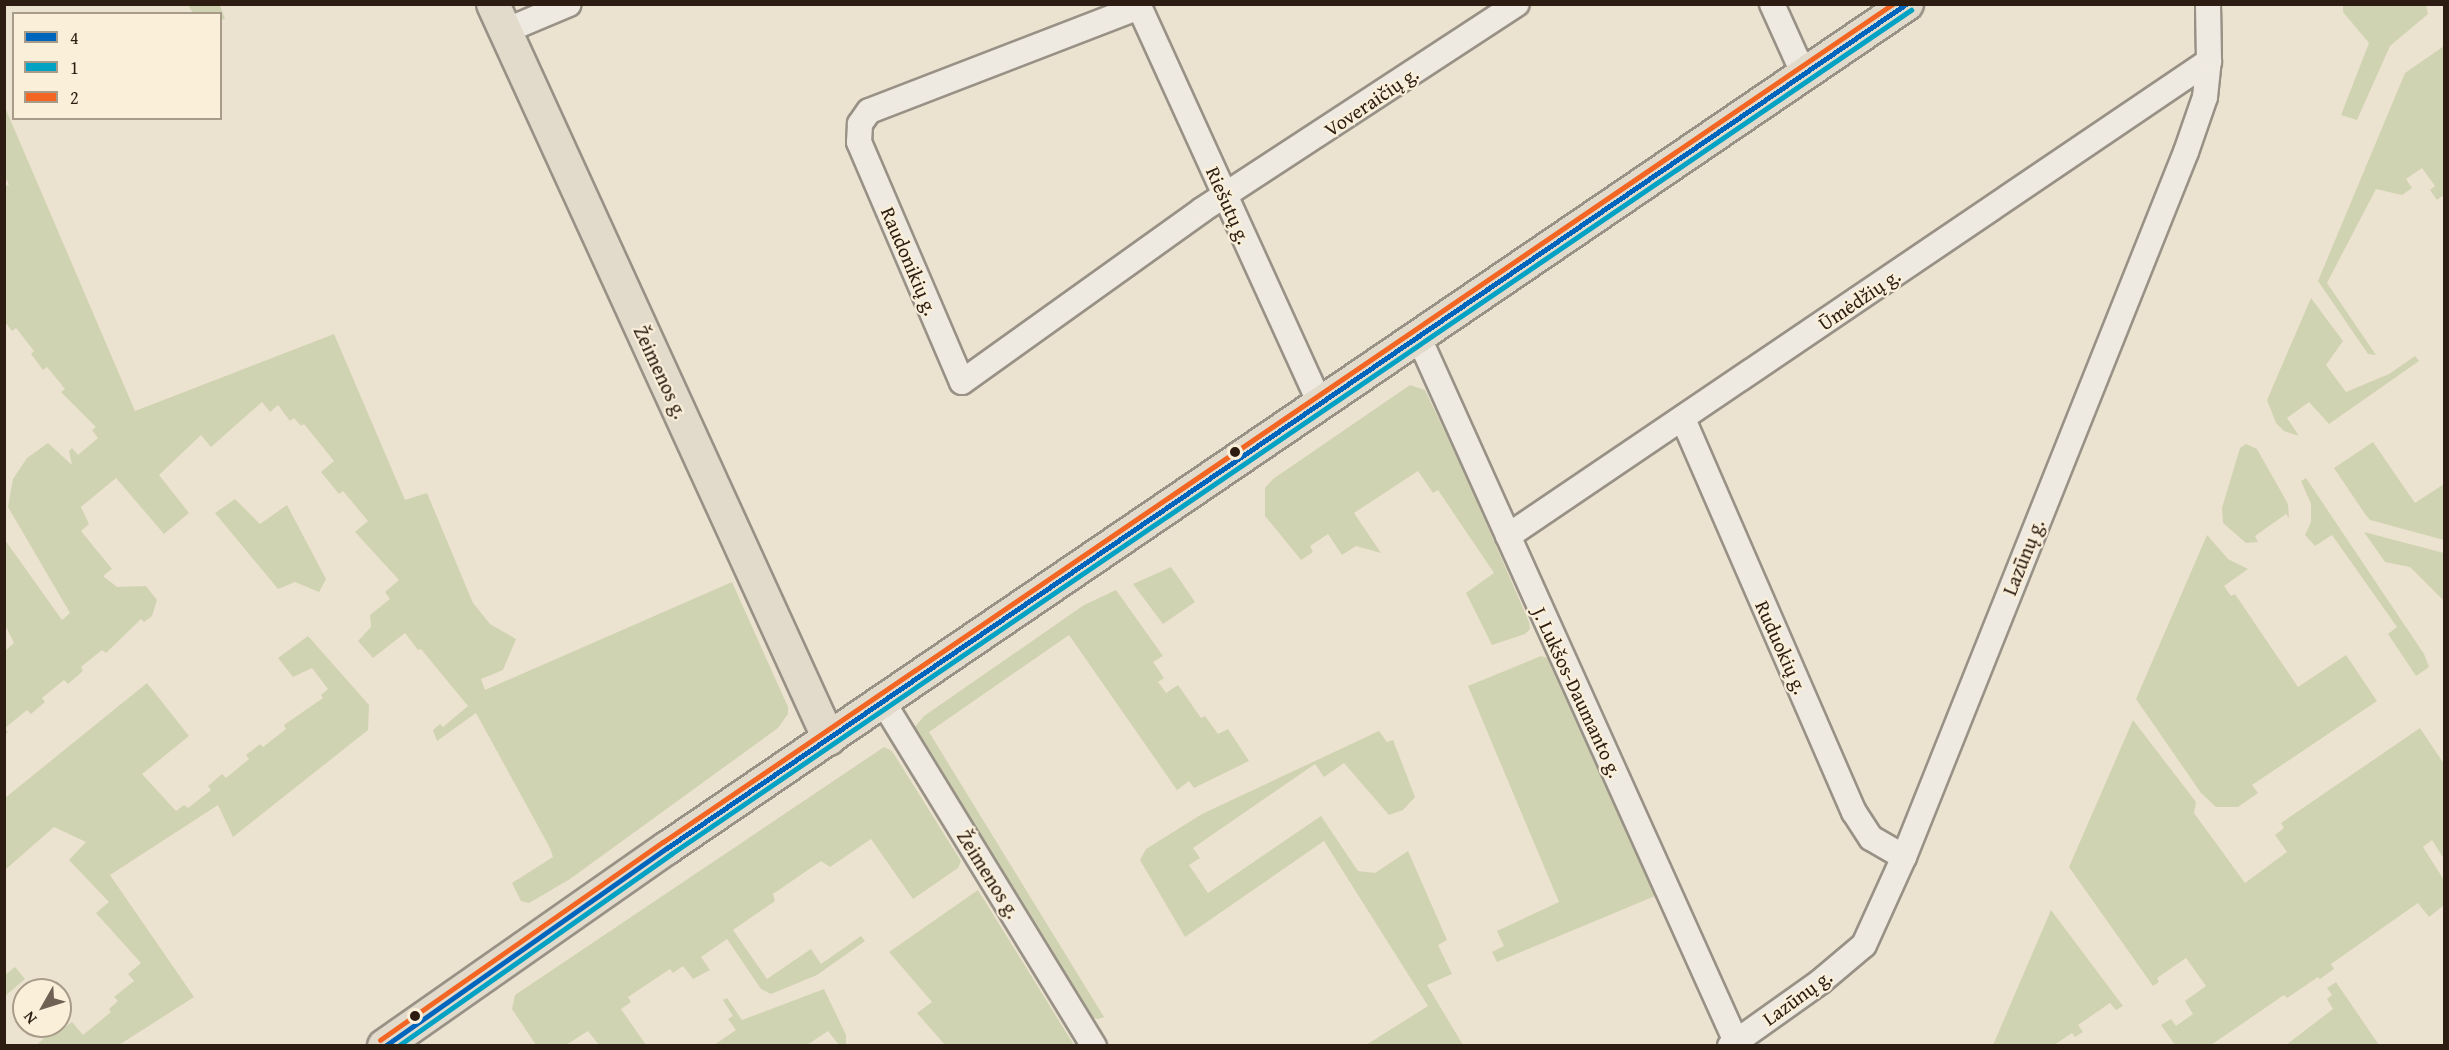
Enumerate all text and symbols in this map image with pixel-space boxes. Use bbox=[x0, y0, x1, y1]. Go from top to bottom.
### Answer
legend bbox=[12, 12, 222, 120]
text: 4 bbox=[70, 24, 79, 51]
text: 1 bbox=[70, 54, 79, 81]
street label: Voveraičių g. bbox=[1319, 61, 1423, 141]
text: 2 bbox=[70, 84, 79, 111]
street label: Riešutų g. bbox=[1201, 162, 1257, 248]
street label: Raudonikių g. bbox=[876, 203, 944, 319]
street label: Ūmėdžių g. bbox=[1813, 263, 1905, 335]
street label: Žeimenos g. bbox=[629, 322, 693, 422]
unlabelled marker bbox=[1229, 446, 1241, 458]
street label: Lazūnų g. bbox=[1997, 515, 2049, 599]
street label: Ruduokių g. bbox=[1751, 597, 1813, 697]
street label: J. Lukšos-Daumanto g. bbox=[1528, 603, 1628, 781]
street label: Žeimenos g. bbox=[952, 825, 1026, 923]
street label: Lazūnų g. bbox=[1758, 964, 1836, 1030]
north arrow bbox=[12, 978, 72, 1038]
text: N bbox=[17, 1006, 42, 1030]
unlabelled marker bbox=[409, 1010, 421, 1022]

